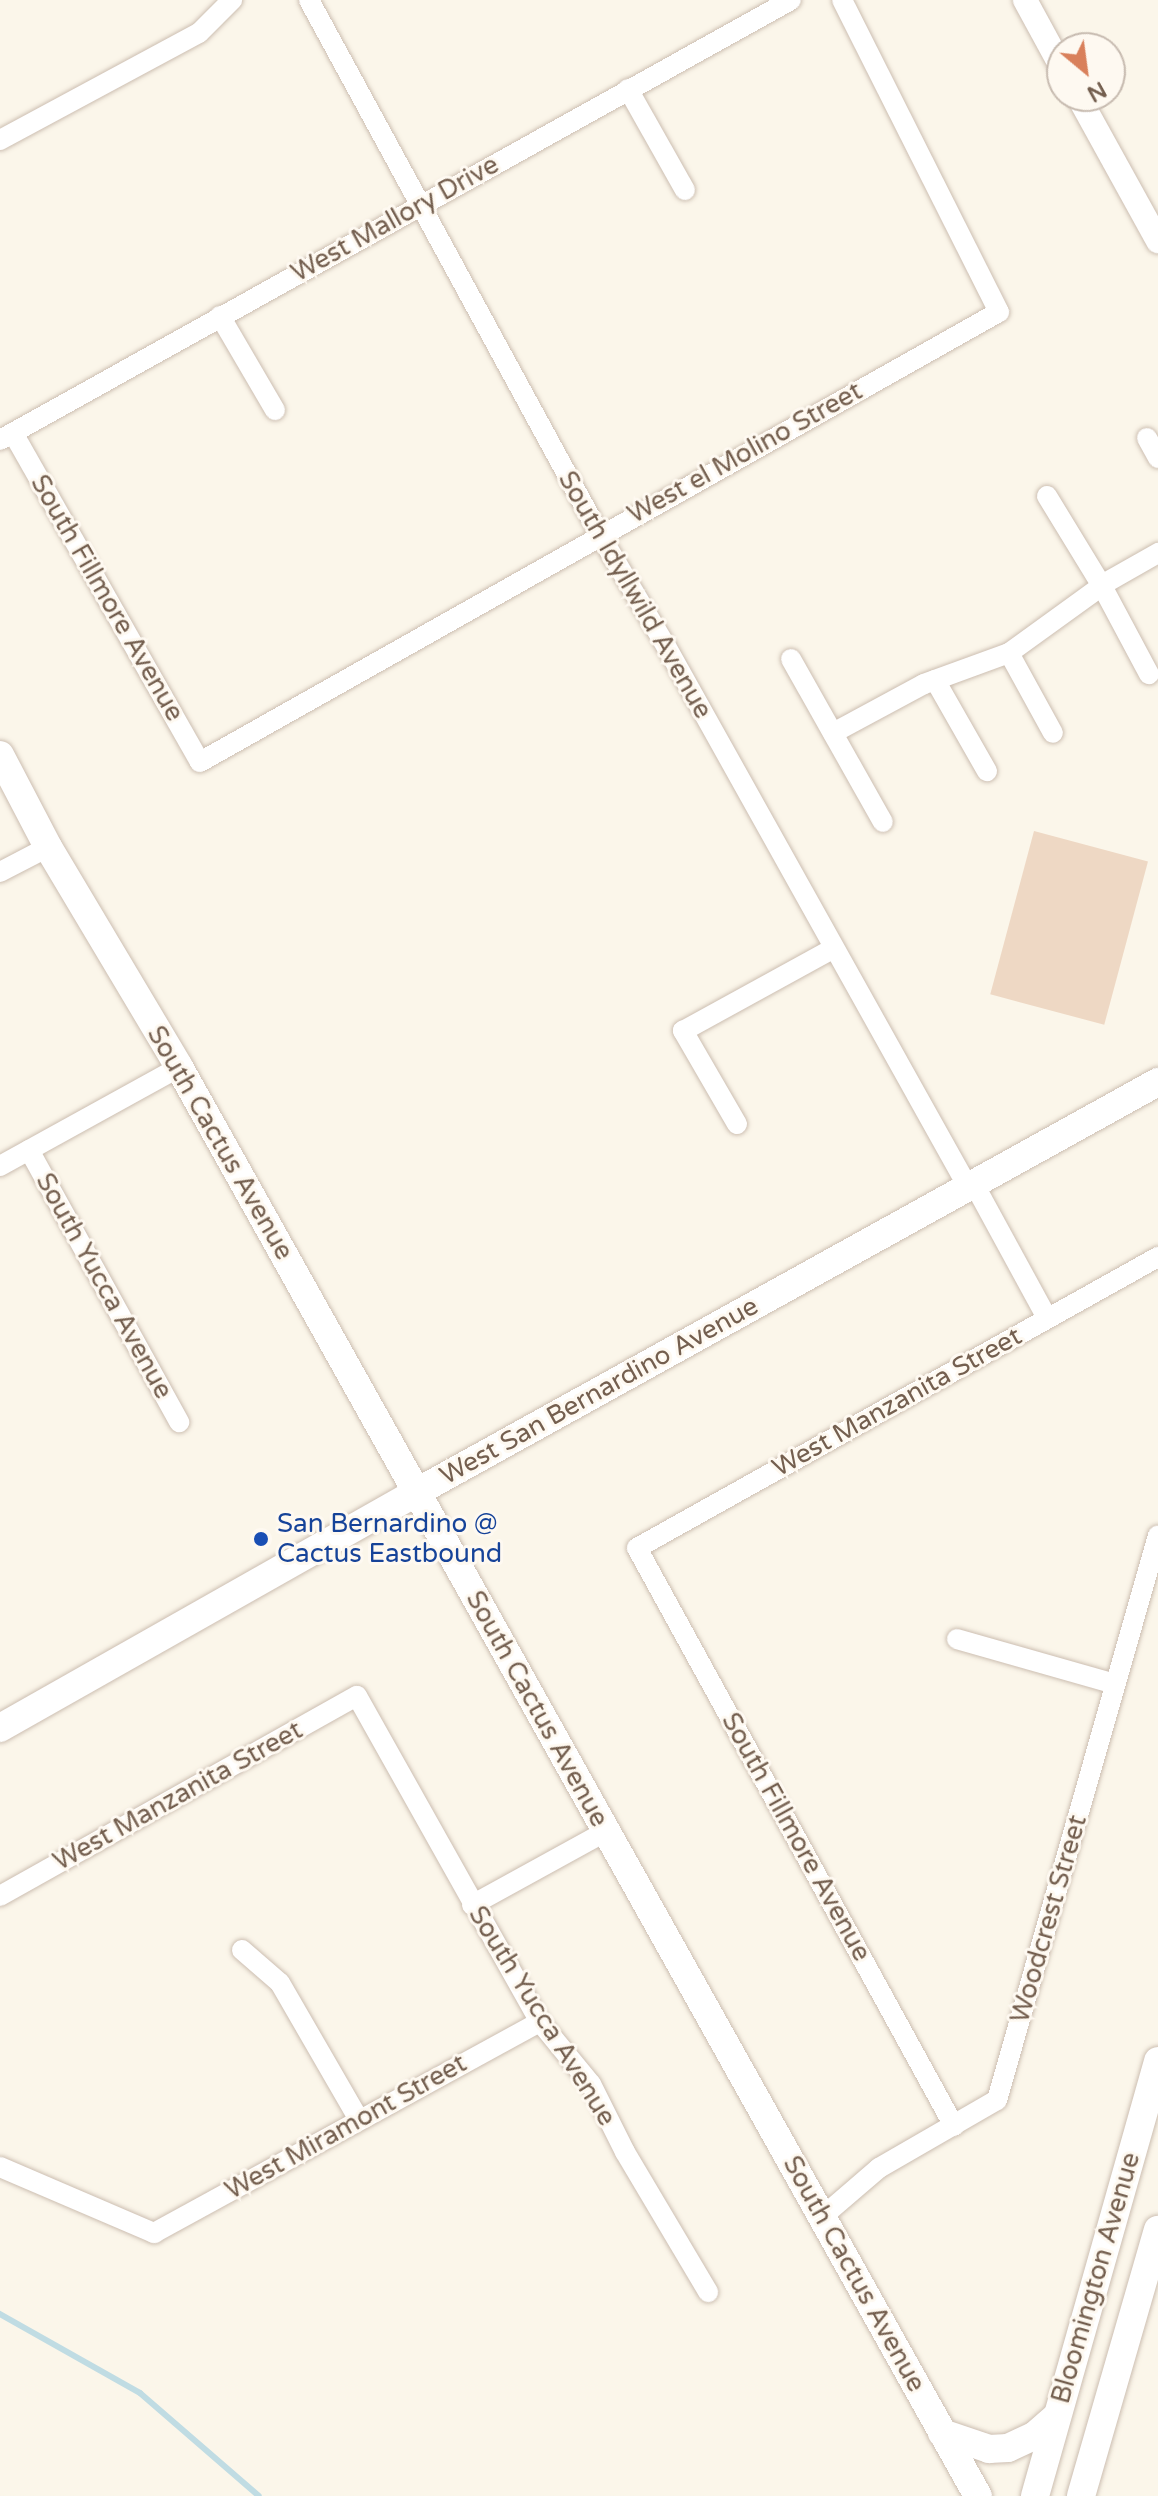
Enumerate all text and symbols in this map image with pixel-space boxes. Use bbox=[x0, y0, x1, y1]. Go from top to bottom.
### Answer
north arrow bbox=[1046, 32, 1126, 112]
text: N bbox=[1083, 76, 1111, 107]
street label: West Mallory Drive bbox=[286, 149, 504, 289]
street label: West el Molino Street bbox=[622, 376, 868, 530]
street label: South Idyllwild Avenue bbox=[551, 466, 719, 724]
street label: South Fillmore Avenue bbox=[24, 469, 190, 727]
street label: South Cactus Avenue bbox=[140, 1021, 300, 1265]
street label: South Yucca Avenue bbox=[29, 1168, 179, 1404]
street label: West San Bernardino Avenue bbox=[434, 1290, 764, 1492]
street label: West Manzanita Street bbox=[767, 1320, 1027, 1484]
place label: San Bernardino @ Cactus Eastbound bbox=[277, 1508, 502, 1570]
marker: San Bernardino @ Cactus Eastbound bbox=[252, 1530, 270, 1548]
street label: South Cactus Avenue bbox=[459, 1586, 615, 1832]
street label: South Fillmore Avenue bbox=[715, 1707, 877, 1967]
street label: West Manzanita Street bbox=[48, 1714, 308, 1878]
street label: Woodcrest Street bbox=[1004, 1812, 1094, 2026]
street label: South Yucca Avenue bbox=[462, 1900, 622, 2132]
street label: West Miramont Street bbox=[220, 2048, 472, 2206]
street label: Bloomington Avenue bbox=[1045, 2149, 1147, 2407]
street label: South Cactus Avenue bbox=[776, 2151, 932, 2397]

